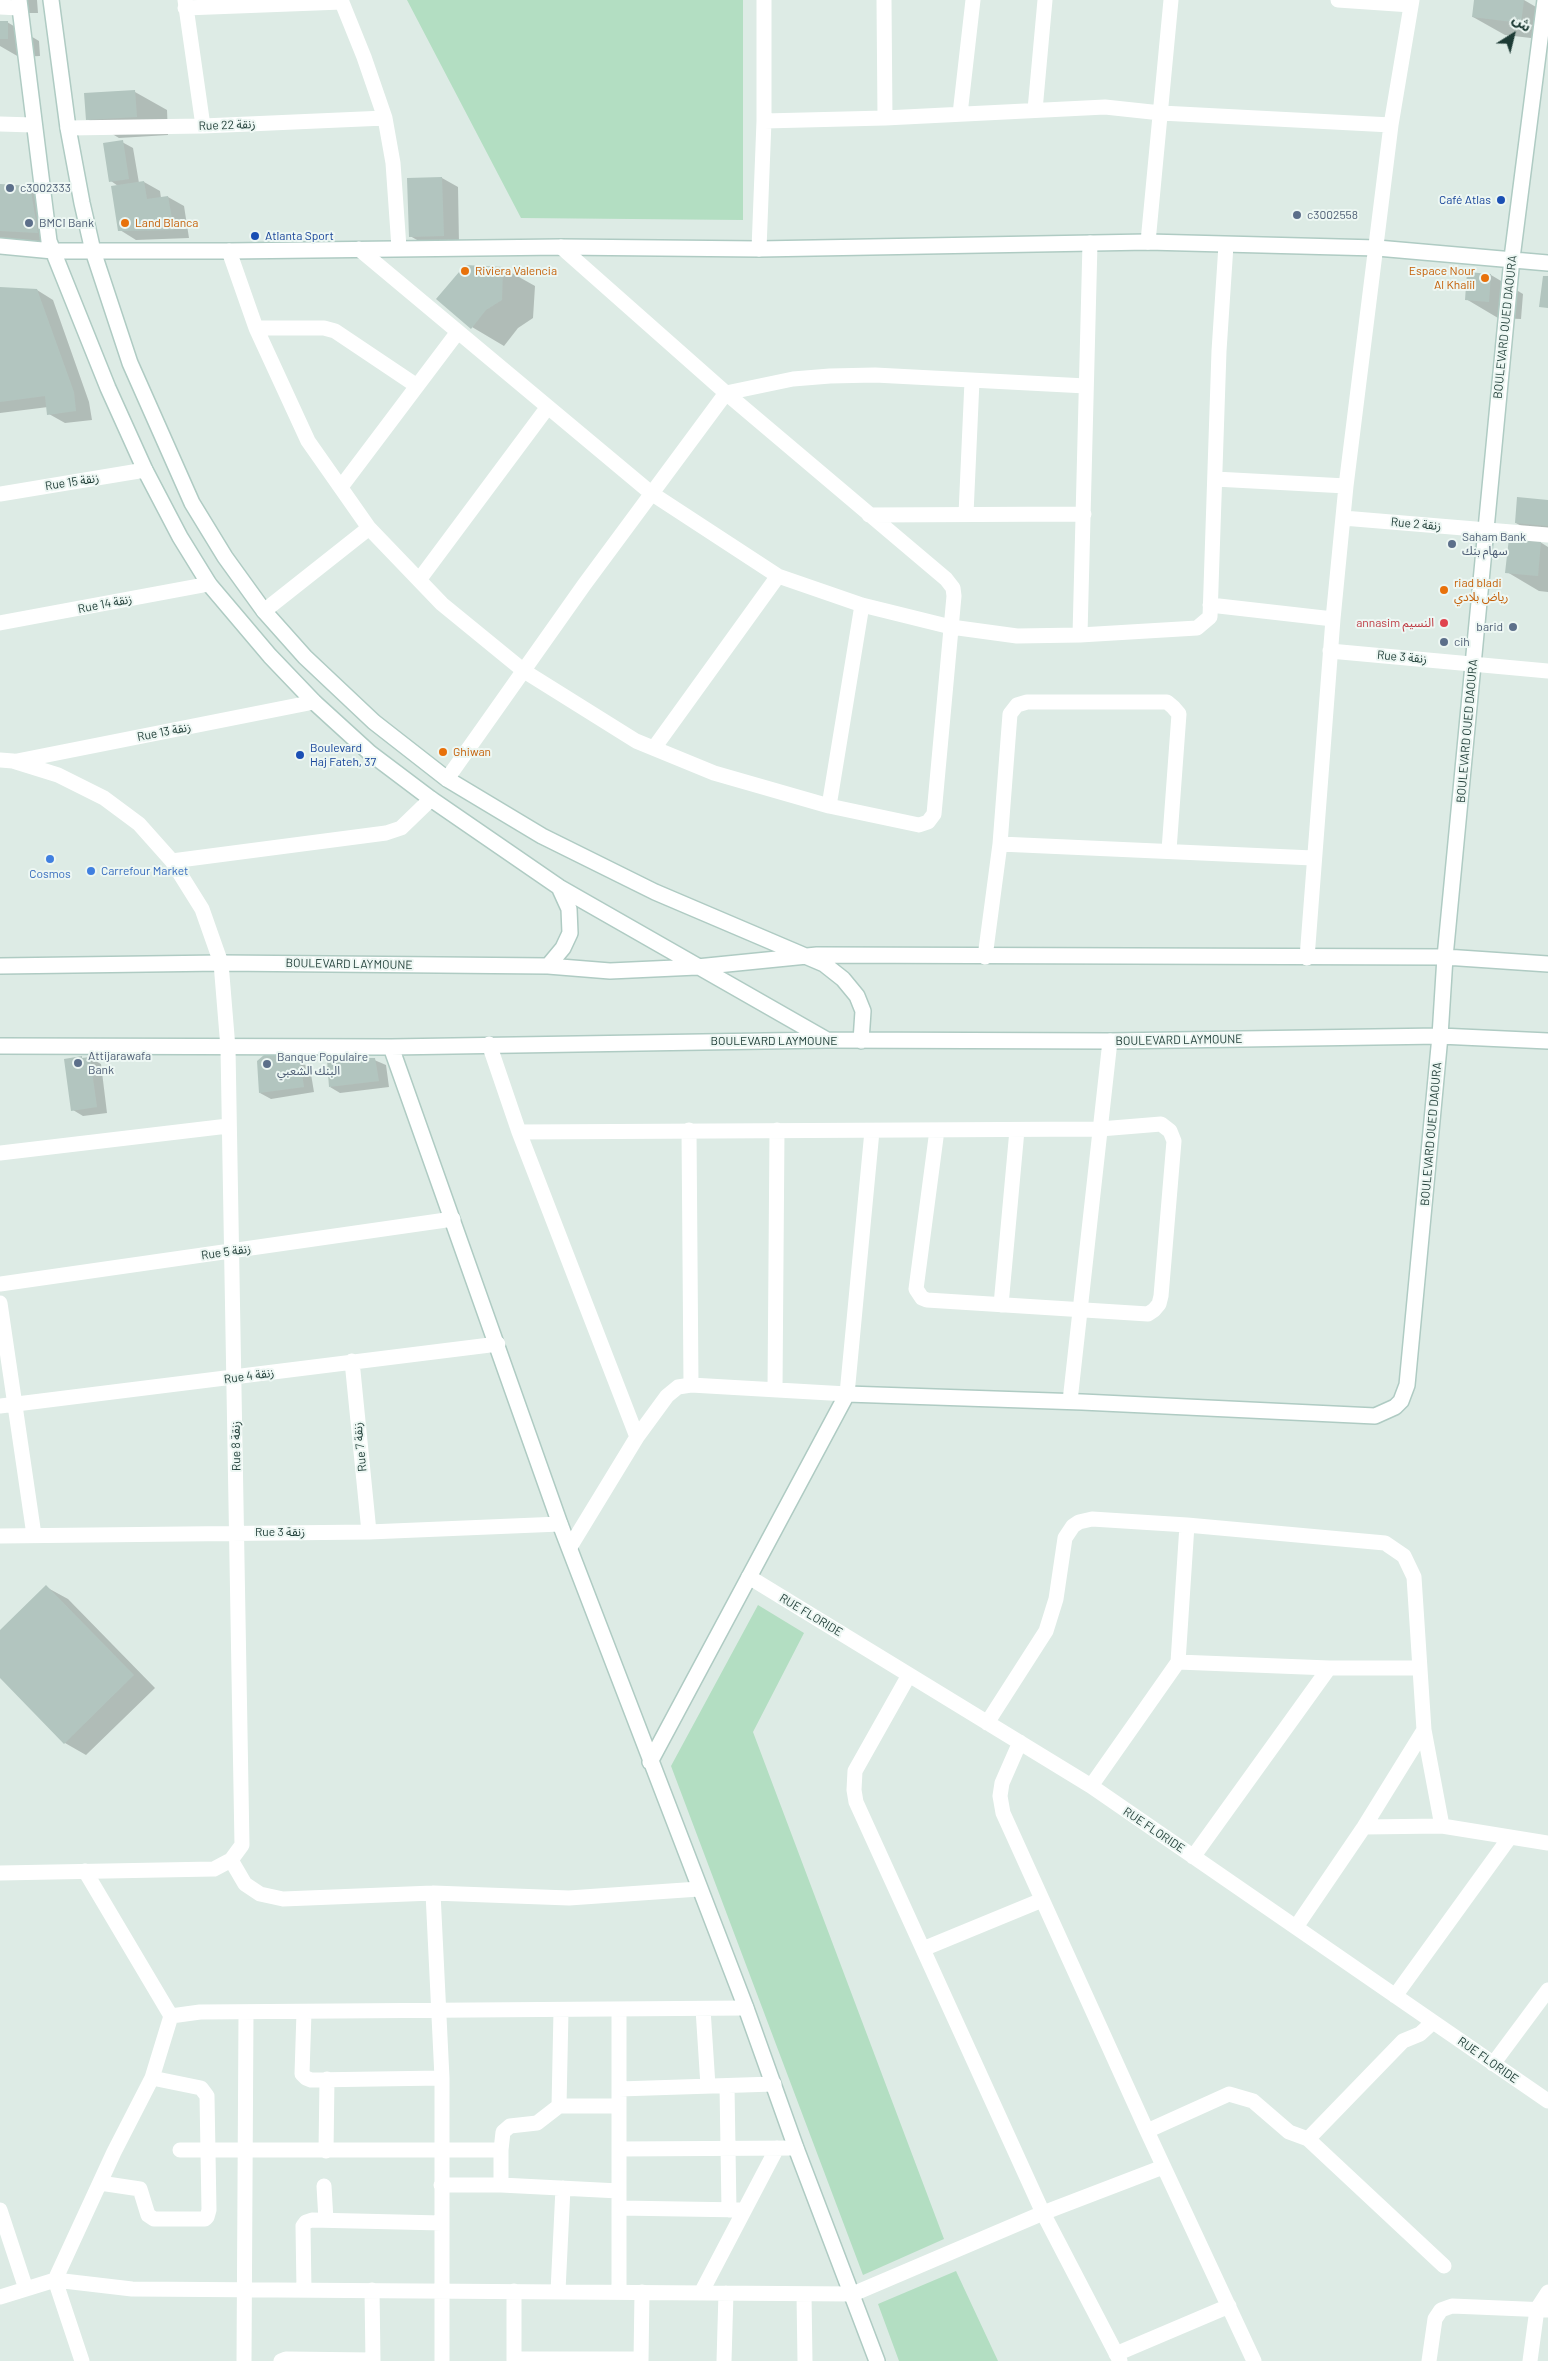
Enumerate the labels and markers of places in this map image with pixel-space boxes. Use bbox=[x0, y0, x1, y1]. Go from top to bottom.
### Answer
place label: c3002333 bbox=[20, 181, 71, 195]
marker: c3002333 bbox=[4, 182, 16, 194]
place label: Café Atlas bbox=[1439, 193, 1491, 207]
marker: Café Atlas bbox=[1495, 194, 1507, 206]
place label: c3002558 bbox=[1307, 208, 1358, 222]
marker: c3002558 bbox=[1291, 209, 1303, 221]
place label: BMCI Bank bbox=[39, 216, 94, 230]
place label: Land Blanca bbox=[135, 216, 198, 230]
marker: BMCI Bank bbox=[23, 217, 35, 229]
marker: Land Blanca bbox=[119, 217, 131, 229]
place label: Atlanta Sport bbox=[265, 229, 334, 243]
marker: Atlanta Sport bbox=[249, 230, 261, 242]
place label: Riviera Valencia bbox=[475, 264, 557, 278]
place label: Espace Nour Al Khalil bbox=[1409, 264, 1475, 292]
marker: Riviera Valencia bbox=[459, 265, 471, 277]
marker: Espace Nour Al Khalil bbox=[1479, 272, 1491, 284]
place label: Saham Bank سهام بنك bbox=[1462, 530, 1526, 558]
marker: Saham Bank سهام بنك bbox=[1446, 538, 1458, 550]
place label: riad bladi رياض بلادي bbox=[1454, 576, 1508, 604]
marker: riad bladi رياض بلادي bbox=[1438, 584, 1450, 596]
place label: annasim النسيم bbox=[1356, 616, 1434, 630]
marker: annasim النسيم bbox=[1438, 617, 1450, 629]
place label: barid bbox=[1476, 620, 1503, 634]
marker: barid bbox=[1507, 621, 1519, 633]
place label: cih bbox=[1454, 635, 1470, 649]
marker: cih bbox=[1438, 636, 1450, 648]
place label: Boulevard Haj Fateh, 37 bbox=[310, 741, 376, 769]
place label: Ghiwan bbox=[453, 745, 491, 759]
marker: Ghiwan bbox=[437, 746, 449, 758]
marker: Boulevard Haj Fateh, 37 bbox=[294, 749, 306, 761]
marker: Cosmos bbox=[44, 853, 56, 865]
place label: Carrefour Market bbox=[101, 864, 188, 878]
marker: Carrefour Market bbox=[85, 865, 97, 877]
place label: Cosmos bbox=[29, 867, 71, 881]
place label: Attijarawafa Bank bbox=[88, 1049, 151, 1077]
place label: Banque Populaire البنك الشعبي bbox=[277, 1050, 368, 1078]
marker: Attijarawafa Bank bbox=[72, 1057, 84, 1069]
marker: Banque Populaire البنك الشعبي bbox=[261, 1058, 273, 1070]

